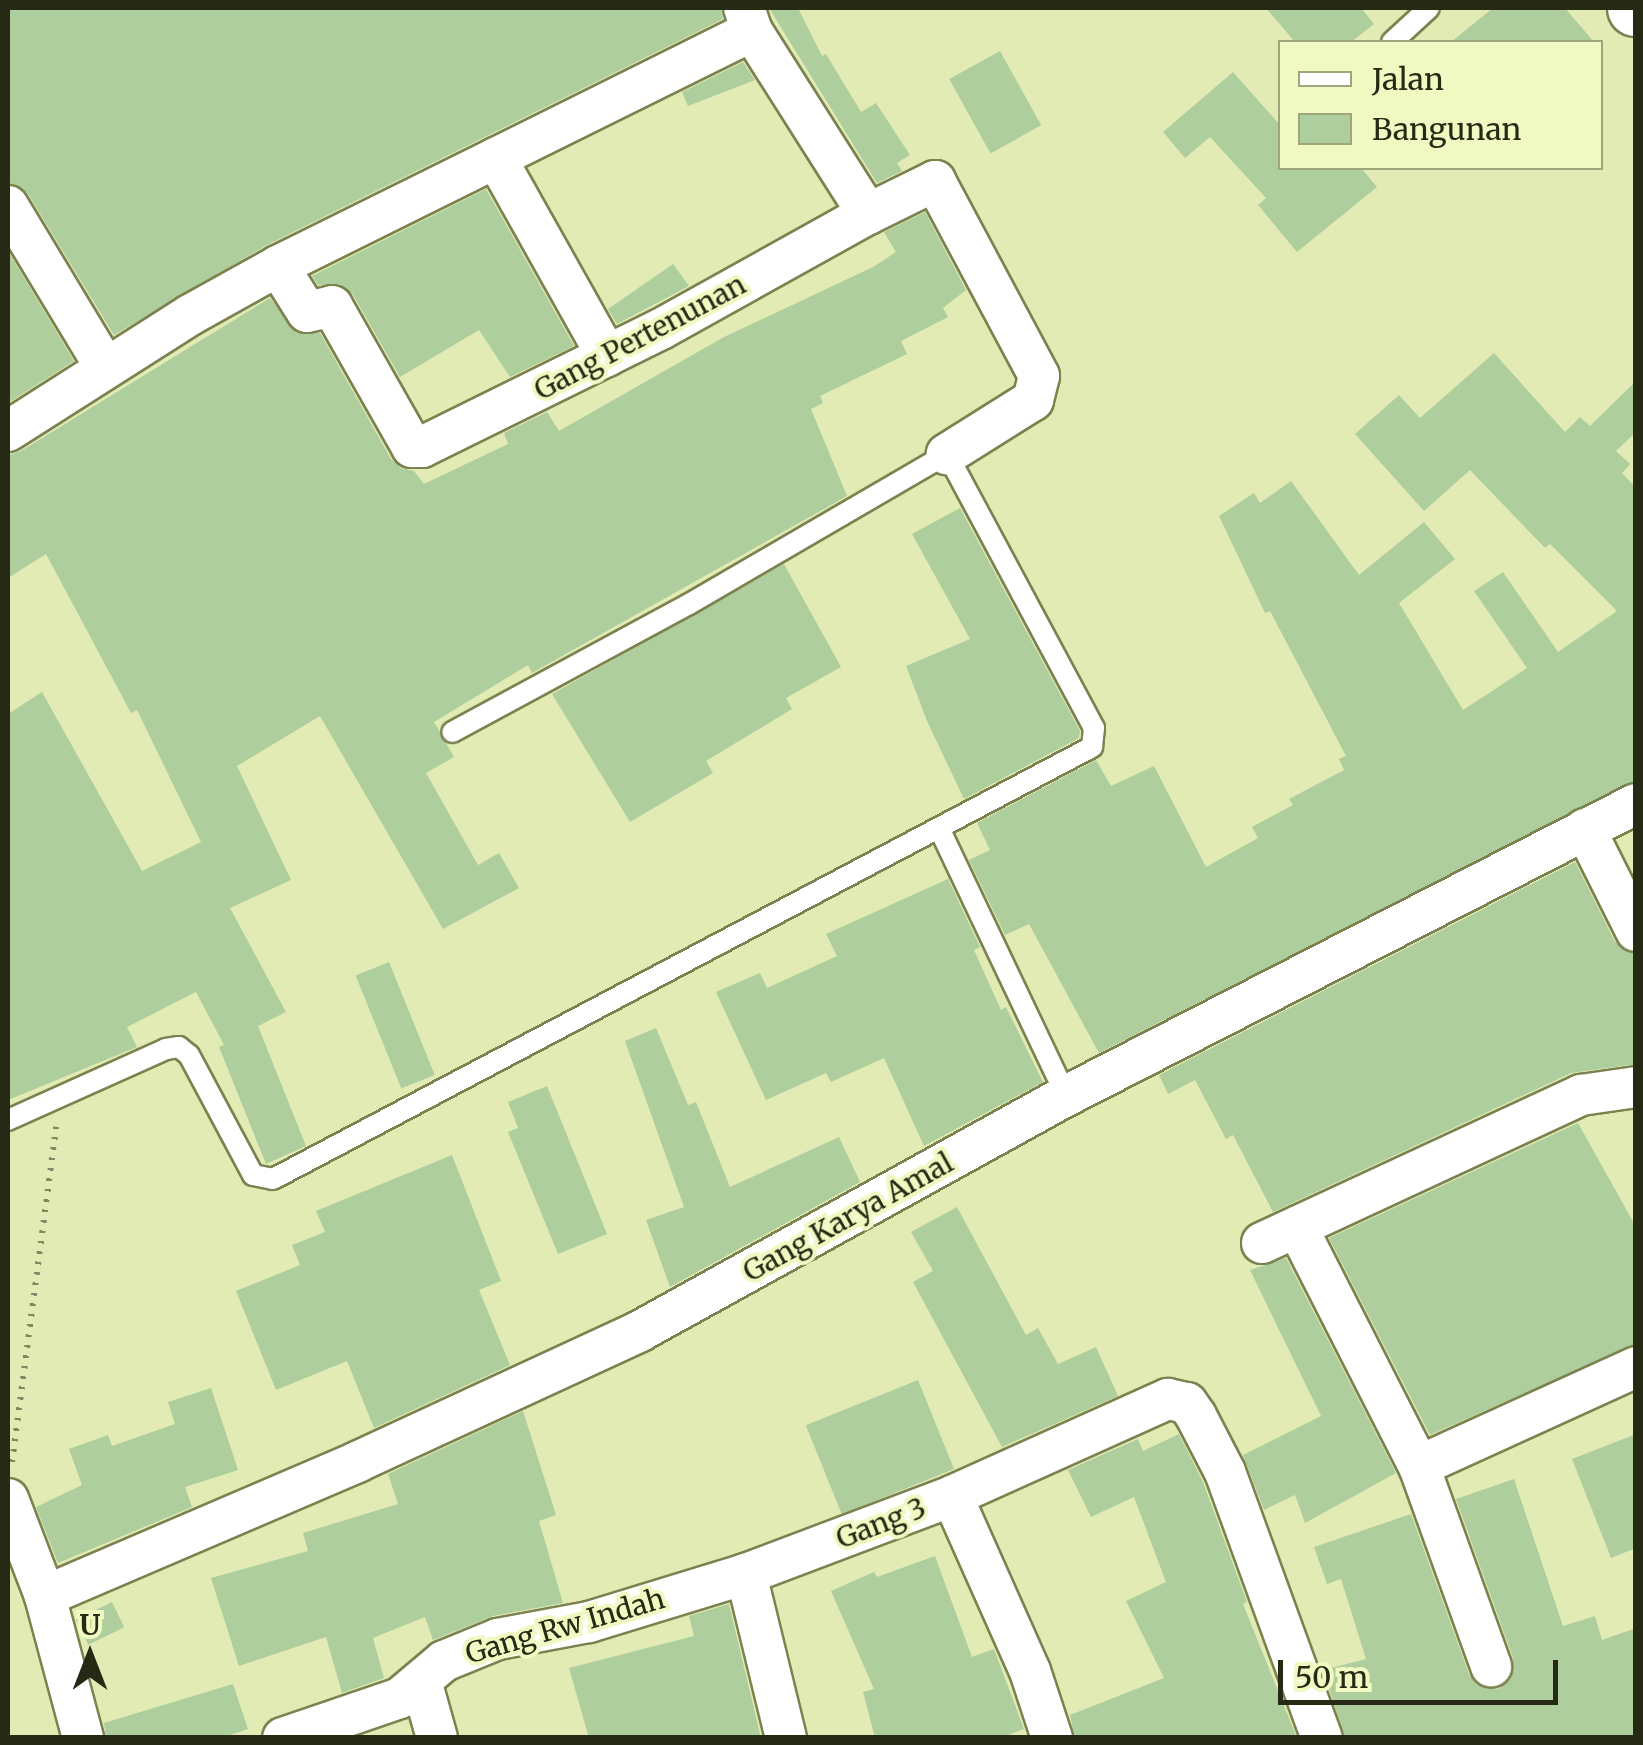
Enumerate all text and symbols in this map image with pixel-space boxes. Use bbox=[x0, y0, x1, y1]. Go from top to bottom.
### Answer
legend bbox=[1278, 40, 1603, 170]
text: Jalan bbox=[1372, 60, 1444, 98]
text: Bangunan bbox=[1372, 110, 1521, 148]
street label: Gang Pertenunan bbox=[529, 267, 751, 407]
street label: Gang Karya Amal bbox=[737, 1145, 959, 1289]
street label: Gang 3 bbox=[832, 1491, 930, 1555]
street label: Gang Rw Indah bbox=[462, 1582, 668, 1670]
north arrow bbox=[40, 1605, 140, 1705]
text: U bbox=[80, 1607, 100, 1643]
scale bar bbox=[1283, 1640, 1563, 1702]
text: 50 m bbox=[1295, 1658, 1368, 1696]

